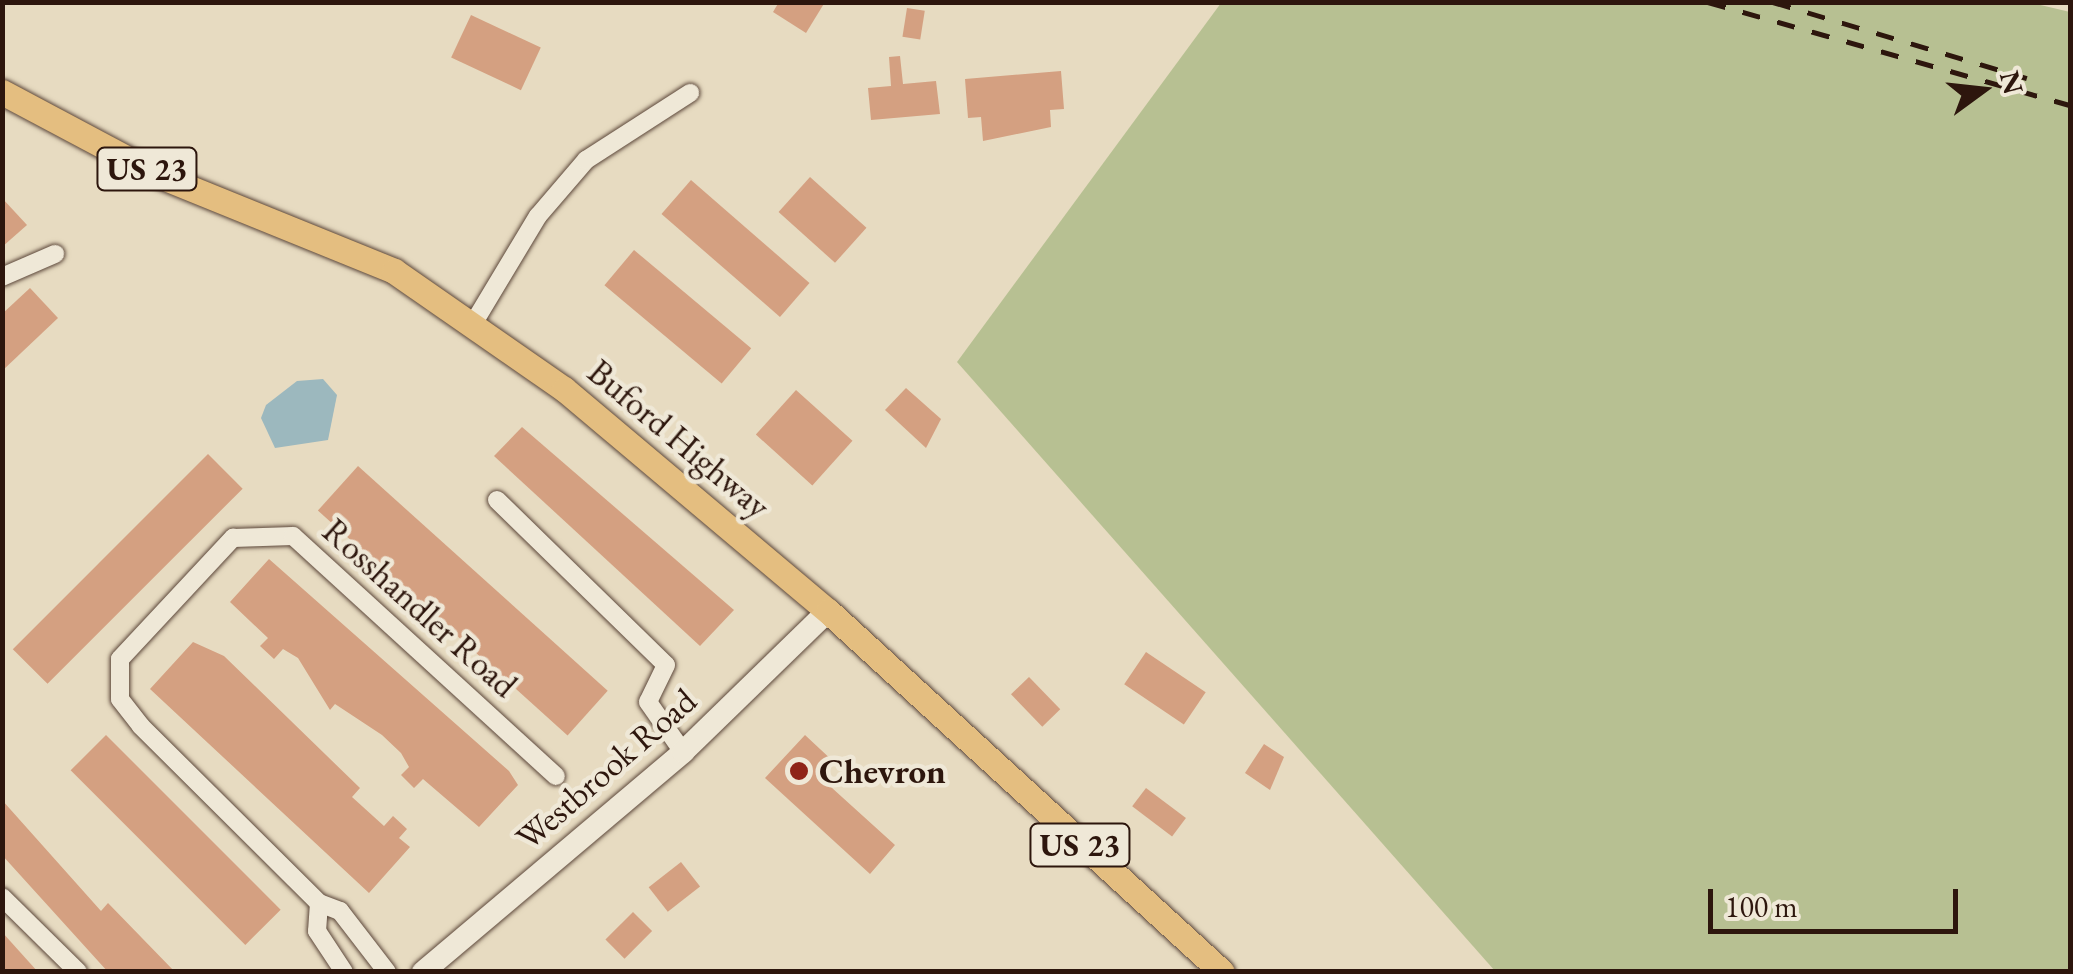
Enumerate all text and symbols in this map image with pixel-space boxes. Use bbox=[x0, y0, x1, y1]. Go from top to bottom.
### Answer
north arrow bbox=[1933, 40, 2033, 140]
text: N bbox=[1992, 67, 2032, 98]
road number: US 23 bbox=[94, 142, 200, 196]
street label: Buford Highway bbox=[579, 351, 779, 527]
street label: Rosshandler Road bbox=[314, 510, 526, 706]
street label: Westbrook Road bbox=[507, 679, 705, 859]
place label: Chevron bbox=[819, 750, 946, 792]
marker: Chevron bbox=[788, 760, 810, 782]
road number: US 23 bbox=[1028, 818, 1132, 872]
scale bar bbox=[1713, 869, 1963, 931]
text: 100 m bbox=[1725, 887, 1798, 926]

